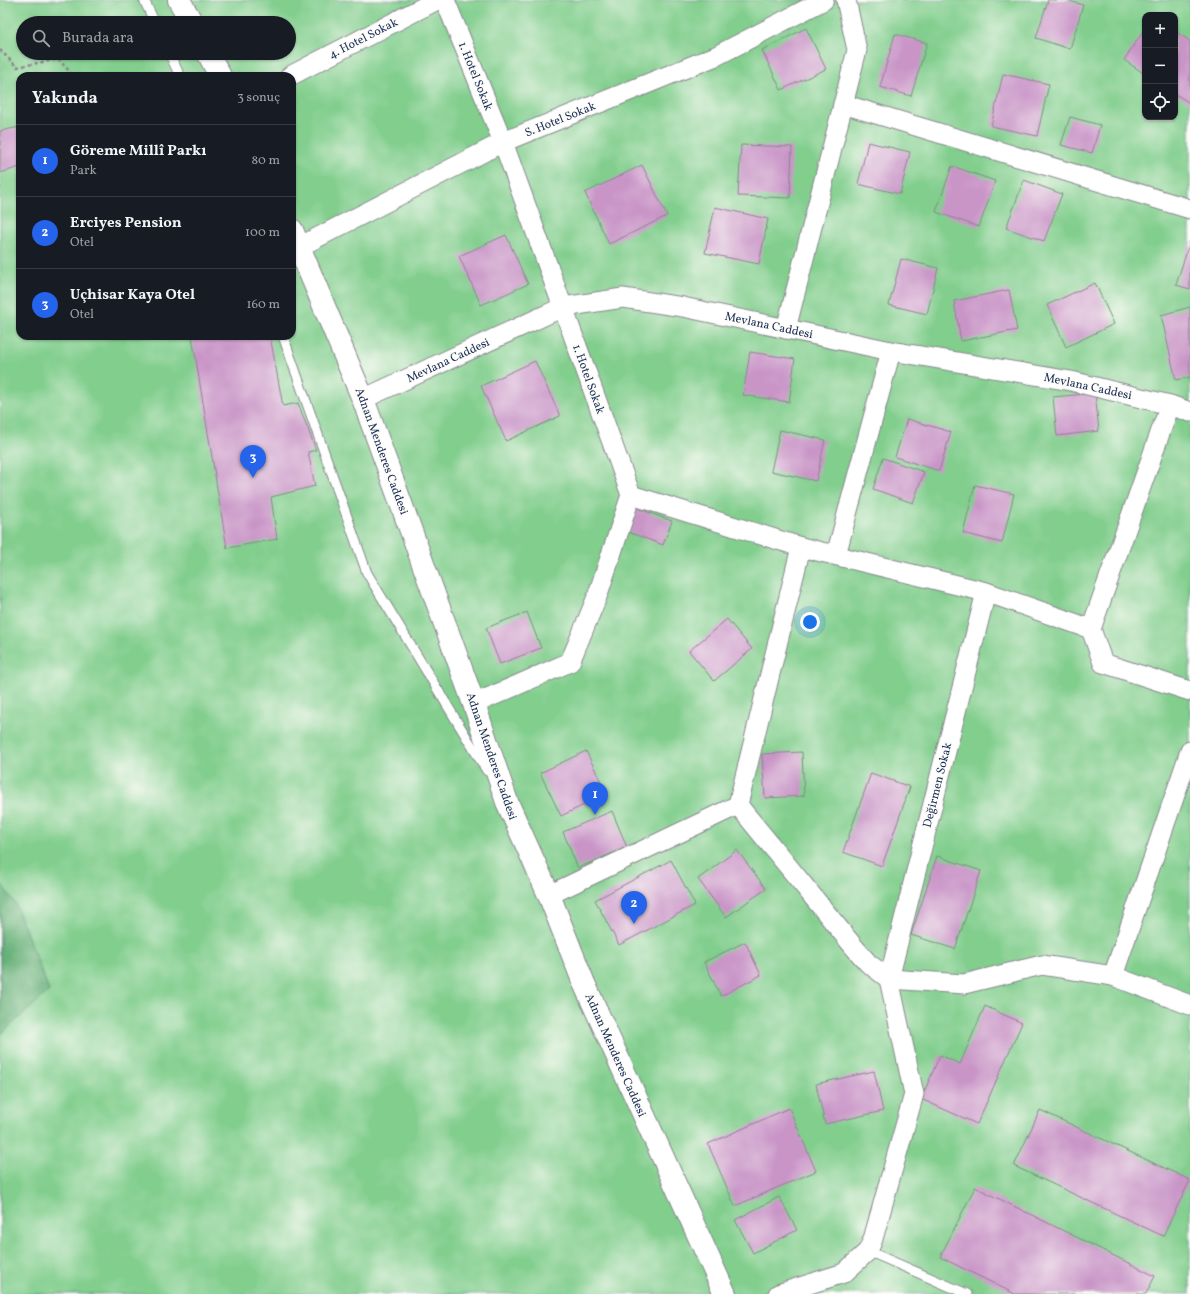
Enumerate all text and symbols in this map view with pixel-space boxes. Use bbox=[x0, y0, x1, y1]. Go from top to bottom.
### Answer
map controls bbox=[1142, 12, 1178, 120]
button: + bbox=[1142, 12, 1178, 48]
street label: 4. Hotel Sokak bbox=[326, 14, 401, 63]
search box bbox=[16, 16, 296, 60]
icon: search bbox=[30, 27, 52, 49]
text: Burada ara bbox=[62, 28, 134, 49]
street label: 1. Hotel Sokak bbox=[454, 40, 496, 114]
button: − bbox=[1142, 48, 1178, 84]
button: locate bbox=[1142, 84, 1178, 120]
text: Yakında bbox=[32, 87, 98, 110]
text: 3 sonuç bbox=[237, 89, 280, 107]
street label: S. Hotel Sokak bbox=[523, 98, 599, 141]
text: Göreme Millî Parkı bbox=[70, 141, 207, 162]
text: 1 bbox=[42, 152, 48, 170]
text: 80 m bbox=[251, 152, 280, 170]
text: Park bbox=[70, 162, 97, 180]
text: Erciyes Pension bbox=[70, 213, 182, 234]
text: 2 bbox=[42, 224, 48, 242]
text: 100 m bbox=[245, 224, 280, 242]
text: Otel bbox=[70, 234, 94, 252]
text: Uçhisar Kaya Otel bbox=[70, 285, 195, 306]
text: 3 bbox=[42, 296, 48, 314]
text: 160 m bbox=[246, 296, 280, 314]
text: Otel bbox=[70, 306, 94, 324]
street label: Mevlana Caddesi bbox=[723, 309, 815, 343]
street label: Mevlana Caddesi bbox=[404, 335, 493, 387]
street label: 1. Hotel Sokak bbox=[568, 342, 608, 417]
street label: Mevlana Caddesi bbox=[1042, 370, 1134, 404]
street label: Adnan Menderes Caddesi bbox=[351, 386, 412, 517]
pin: 3 bbox=[240, 445, 266, 478]
your location bbox=[800, 612, 820, 632]
street label: Adnan Menderes Caddesi bbox=[462, 690, 521, 823]
street label: Değirmen Sokak bbox=[920, 741, 956, 829]
pin: 1 bbox=[582, 782, 608, 815]
pin: 2 bbox=[621, 891, 647, 924]
street label: Adnan Menderes Caddesi bbox=[581, 991, 650, 1120]

